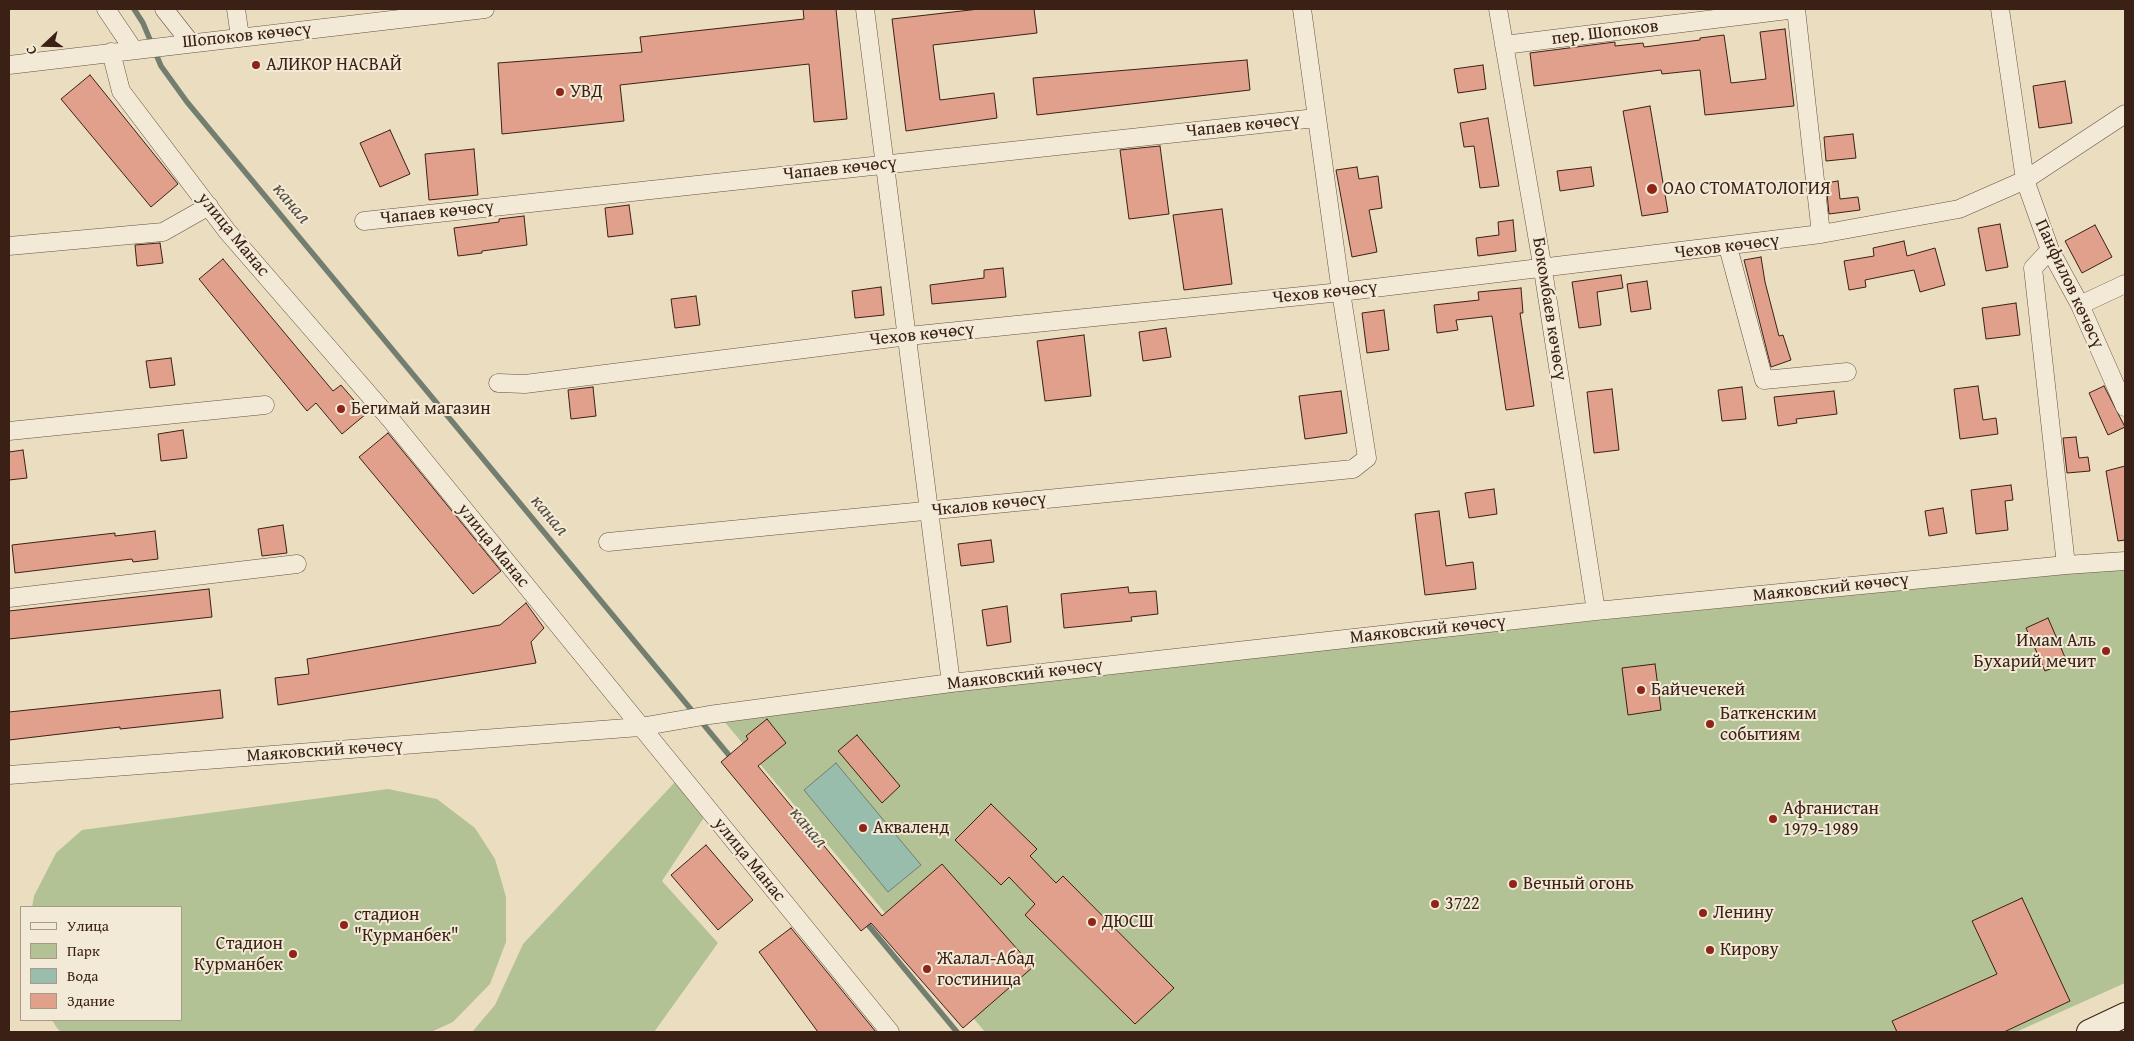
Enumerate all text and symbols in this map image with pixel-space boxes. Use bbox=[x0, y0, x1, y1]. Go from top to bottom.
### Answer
street label: пер. Шопоков bbox=[1550, 16, 1660, 50]
street label: Шопоков көчөсү bbox=[181, 18, 313, 54]
north arrow bbox=[20, 20, 70, 70]
text: С bbox=[20, 43, 42, 58]
place label: АЛИКОР НАСВАЙ bbox=[266, 54, 402, 76]
marker: АЛИКОР НАСВАЙ bbox=[250, 59, 262, 71]
place label: УВД bbox=[570, 81, 603, 103]
marker: УВД bbox=[554, 86, 566, 98]
street label: Чапаев көчөсү bbox=[1185, 109, 1301, 143]
street label: Чапаев көчөсү bbox=[782, 152, 898, 186]
place label: ОАО СТОМАТОЛОГИЯ bbox=[1663, 178, 1830, 200]
water label: канал bbox=[267, 179, 315, 229]
marker: ОАО СТОМАТОЛОГИЯ bbox=[1645, 182, 1659, 196]
street label: улица Манас bbox=[192, 188, 274, 282]
street label: Чапаев көчөсү bbox=[379, 196, 495, 230]
street label: Панфилов көчөсү bbox=[2030, 216, 2108, 352]
street label: Чехов көчөсү bbox=[1673, 230, 1781, 264]
street label: Бокомбаев көчөсү bbox=[1527, 236, 1571, 382]
street label: Чехов көчөсү bbox=[1271, 277, 1379, 309]
street label: Чехов көчөсү bbox=[868, 319, 976, 351]
place label: Бегимай магазин bbox=[351, 398, 491, 420]
marker: Бегимай магазин bbox=[335, 403, 347, 415]
street label: Чкалов көчөсү bbox=[930, 488, 1048, 522]
water label: канал bbox=[525, 491, 573, 541]
street label: улица Манас bbox=[452, 499, 534, 593]
street label: Маяковский көчөсү bbox=[1752, 569, 1910, 607]
street label: Маяковский көчөсү bbox=[1349, 611, 1507, 649]
place label: Имам Аль Бухарий мечит bbox=[1973, 630, 2096, 672]
marker: Имам Аль Бухарий мечит bbox=[2100, 645, 2112, 657]
street label: Маяковский көчөсү bbox=[946, 655, 1104, 695]
place label: Байчечекей bbox=[1651, 679, 1745, 701]
marker: Байчечекей bbox=[1635, 684, 1647, 696]
place label: Баткенским событиям bbox=[1720, 703, 1817, 746]
marker: Баткенским событиям bbox=[1704, 718, 1716, 730]
street label: Маяковский көчөсү bbox=[246, 735, 404, 767]
place label: Афганистан 1979-1989 bbox=[1783, 798, 1879, 841]
water label: канал bbox=[784, 803, 832, 853]
street label: улица Манас bbox=[708, 813, 790, 907]
marker: Афганистан 1979-1989 bbox=[1767, 813, 1779, 825]
place label: Акваленд bbox=[873, 817, 949, 839]
marker: Акваленд bbox=[857, 822, 869, 834]
place label: Вечный огонь bbox=[1523, 873, 1634, 895]
marker: Вечный огонь bbox=[1507, 878, 1519, 890]
place label: 3722 bbox=[1445, 893, 1480, 915]
marker: 3722 bbox=[1429, 898, 1441, 910]
place label: Ленину bbox=[1713, 902, 1774, 924]
place label: стадион "Курманбек" bbox=[354, 904, 459, 946]
legend bbox=[20, 906, 182, 1021]
marker: Ленину bbox=[1697, 907, 1709, 919]
place label: ДЮСШ bbox=[1102, 911, 1154, 933]
text: Улица bbox=[67, 915, 109, 936]
marker: ДЮСШ bbox=[1086, 916, 1098, 928]
marker: стадион "Курманбек" bbox=[338, 919, 350, 931]
place label: Стадион Курманбек bbox=[194, 933, 283, 976]
place label: Кирову bbox=[1720, 939, 1779, 961]
text: Парк bbox=[67, 940, 100, 961]
marker: Кирову bbox=[1704, 944, 1716, 956]
marker: Стадион Курманбек bbox=[287, 948, 299, 960]
place label: Жалал-Абад гостиница bbox=[937, 948, 1035, 991]
marker: Жалал-Абад гостиница bbox=[921, 963, 933, 975]
text: Вода bbox=[67, 965, 98, 986]
text: Здание bbox=[67, 990, 115, 1011]

